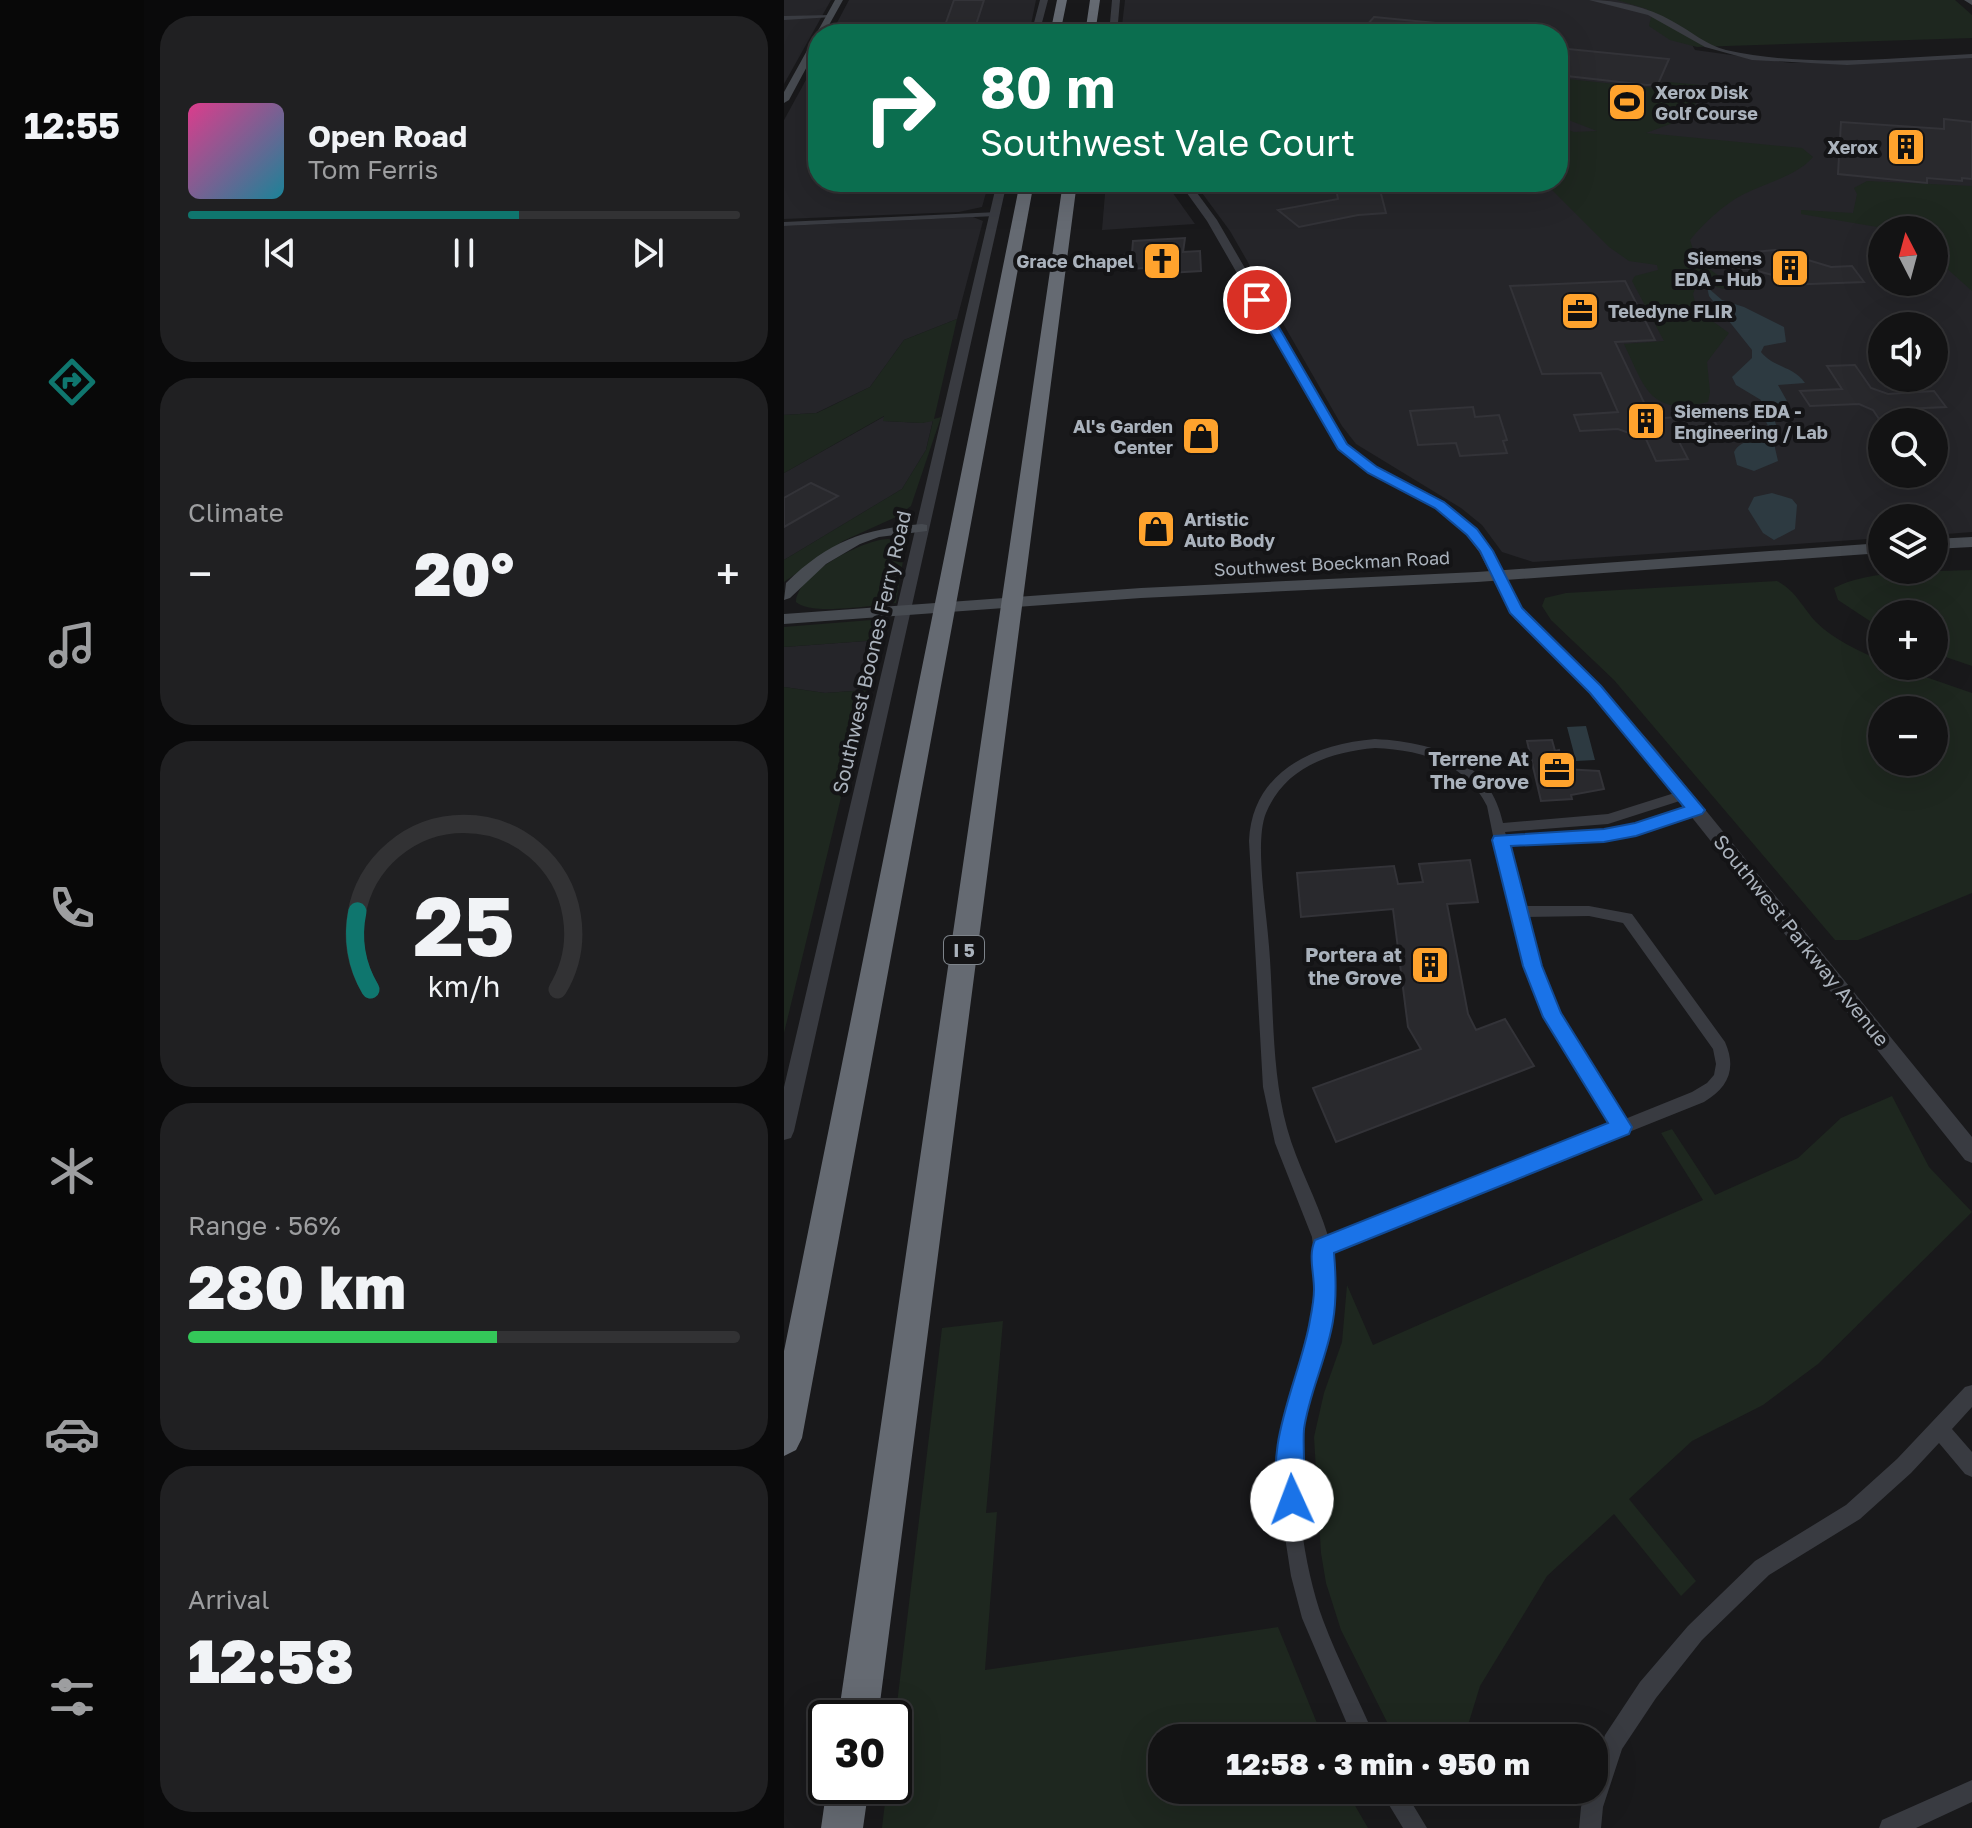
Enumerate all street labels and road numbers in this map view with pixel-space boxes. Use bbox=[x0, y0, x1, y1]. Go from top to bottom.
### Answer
street label: Southwest Boones Ferry Road bbox=[827, 508, 915, 796]
street label: Southwest Boeckman Road bbox=[1213, 546, 1451, 580]
street label: Southwest Parkway Avenue bbox=[1709, 829, 1895, 1051]
road number: I 5 bbox=[944, 936, 984, 964]

